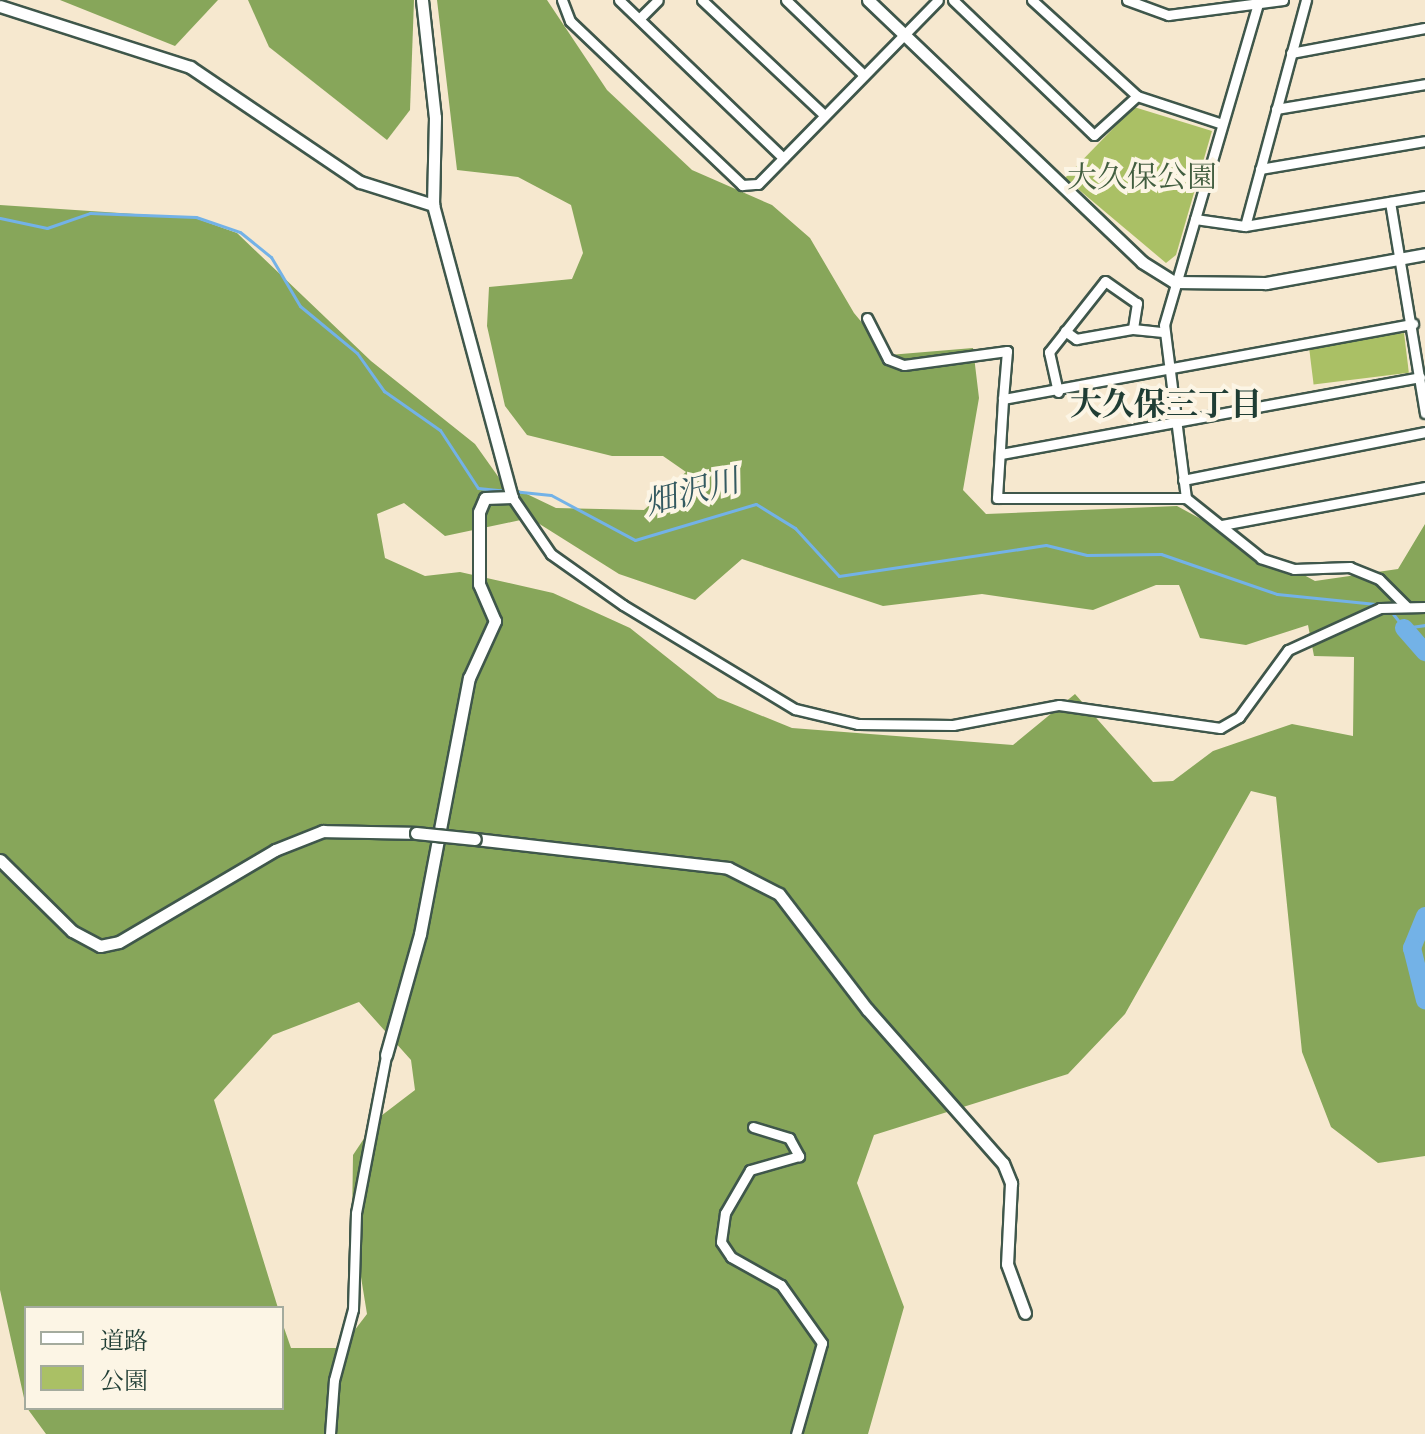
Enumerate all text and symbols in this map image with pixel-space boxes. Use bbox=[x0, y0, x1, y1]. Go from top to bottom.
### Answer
park label: 大久保公園 bbox=[1067, 159, 1217, 195]
district label: 大久保三丁目 bbox=[1070, 386, 1262, 424]
water label: 畑沢川 bbox=[641, 462, 743, 524]
legend bbox=[24, 1306, 284, 1410]
text: 道路 bbox=[100, 1326, 148, 1356]
text: 公園 bbox=[100, 1366, 148, 1396]

